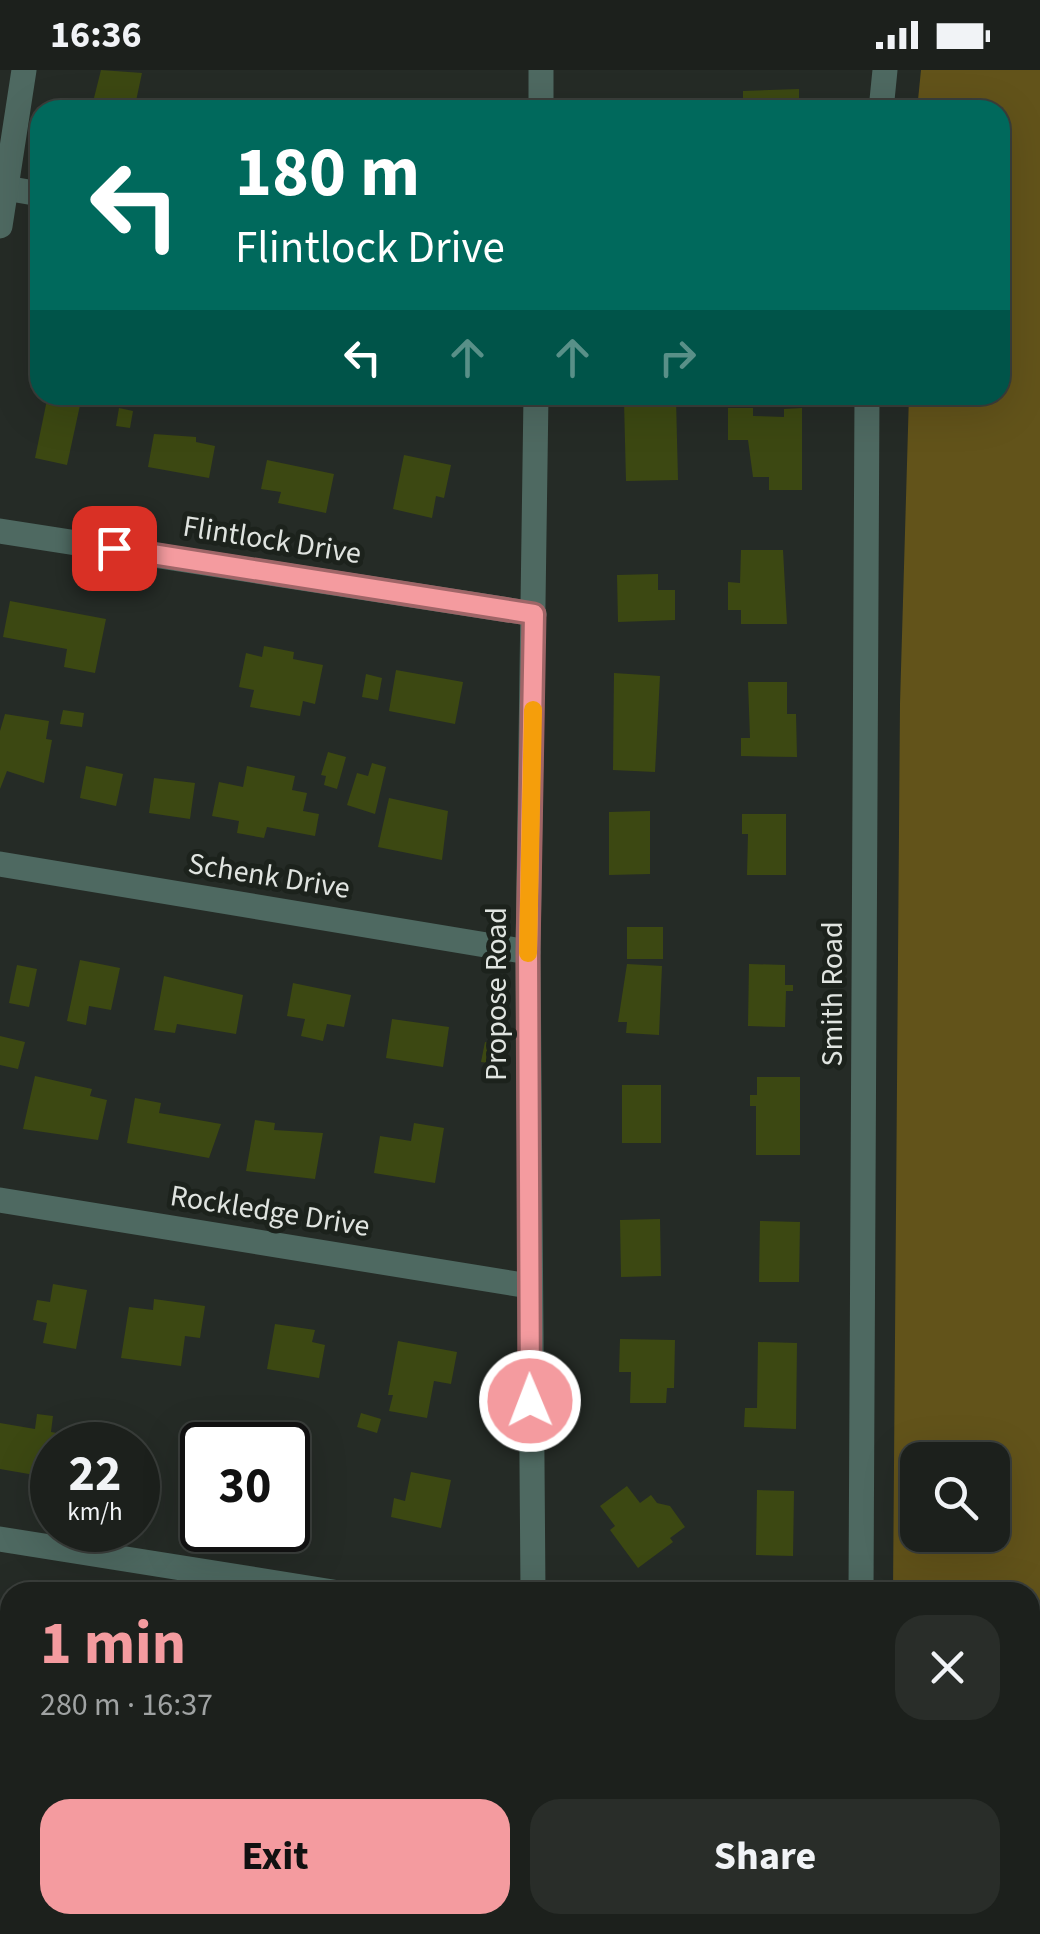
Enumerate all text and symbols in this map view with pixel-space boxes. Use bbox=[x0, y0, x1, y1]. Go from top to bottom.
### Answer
text: 16:36 bbox=[50, 8, 142, 62]
text: 180 m bbox=[235, 123, 420, 223]
icon: left bbox=[70, 140, 200, 270]
text: Flintlock Drive bbox=[235, 216, 505, 280]
icon: left bbox=[335, 330, 390, 385]
icon: ahead bbox=[440, 330, 495, 385]
icon: ahead bbox=[545, 330, 600, 385]
icon: right bbox=[650, 330, 705, 385]
street label: Flintlock Drive bbox=[180, 505, 364, 575]
pin bbox=[72, 506, 157, 591]
icon: arrive bbox=[87, 521, 142, 576]
street label: Schenk Drive bbox=[185, 842, 353, 910]
street label: Propose Road bbox=[475, 907, 518, 1081]
street label: Smith Road bbox=[811, 921, 854, 1067]
street label: Rockledge Drive bbox=[167, 1174, 373, 1248]
position arrow bbox=[478, 1349, 582, 1453]
speed limit sign: 30 bbox=[180, 1422, 310, 1552]
text: 22 bbox=[69, 1439, 121, 1510]
map controls bbox=[900, 1442, 1010, 1552]
button: search bbox=[900, 1442, 1010, 1552]
text: km/h bbox=[67, 1494, 123, 1530]
text: 1 min bbox=[40, 1602, 186, 1687]
button: close bbox=[895, 1615, 1000, 1720]
text: 280 m · 16:37 bbox=[40, 1682, 213, 1728]
button: Exit bbox=[40, 1799, 510, 1914]
button: Share bbox=[530, 1799, 1000, 1914]

